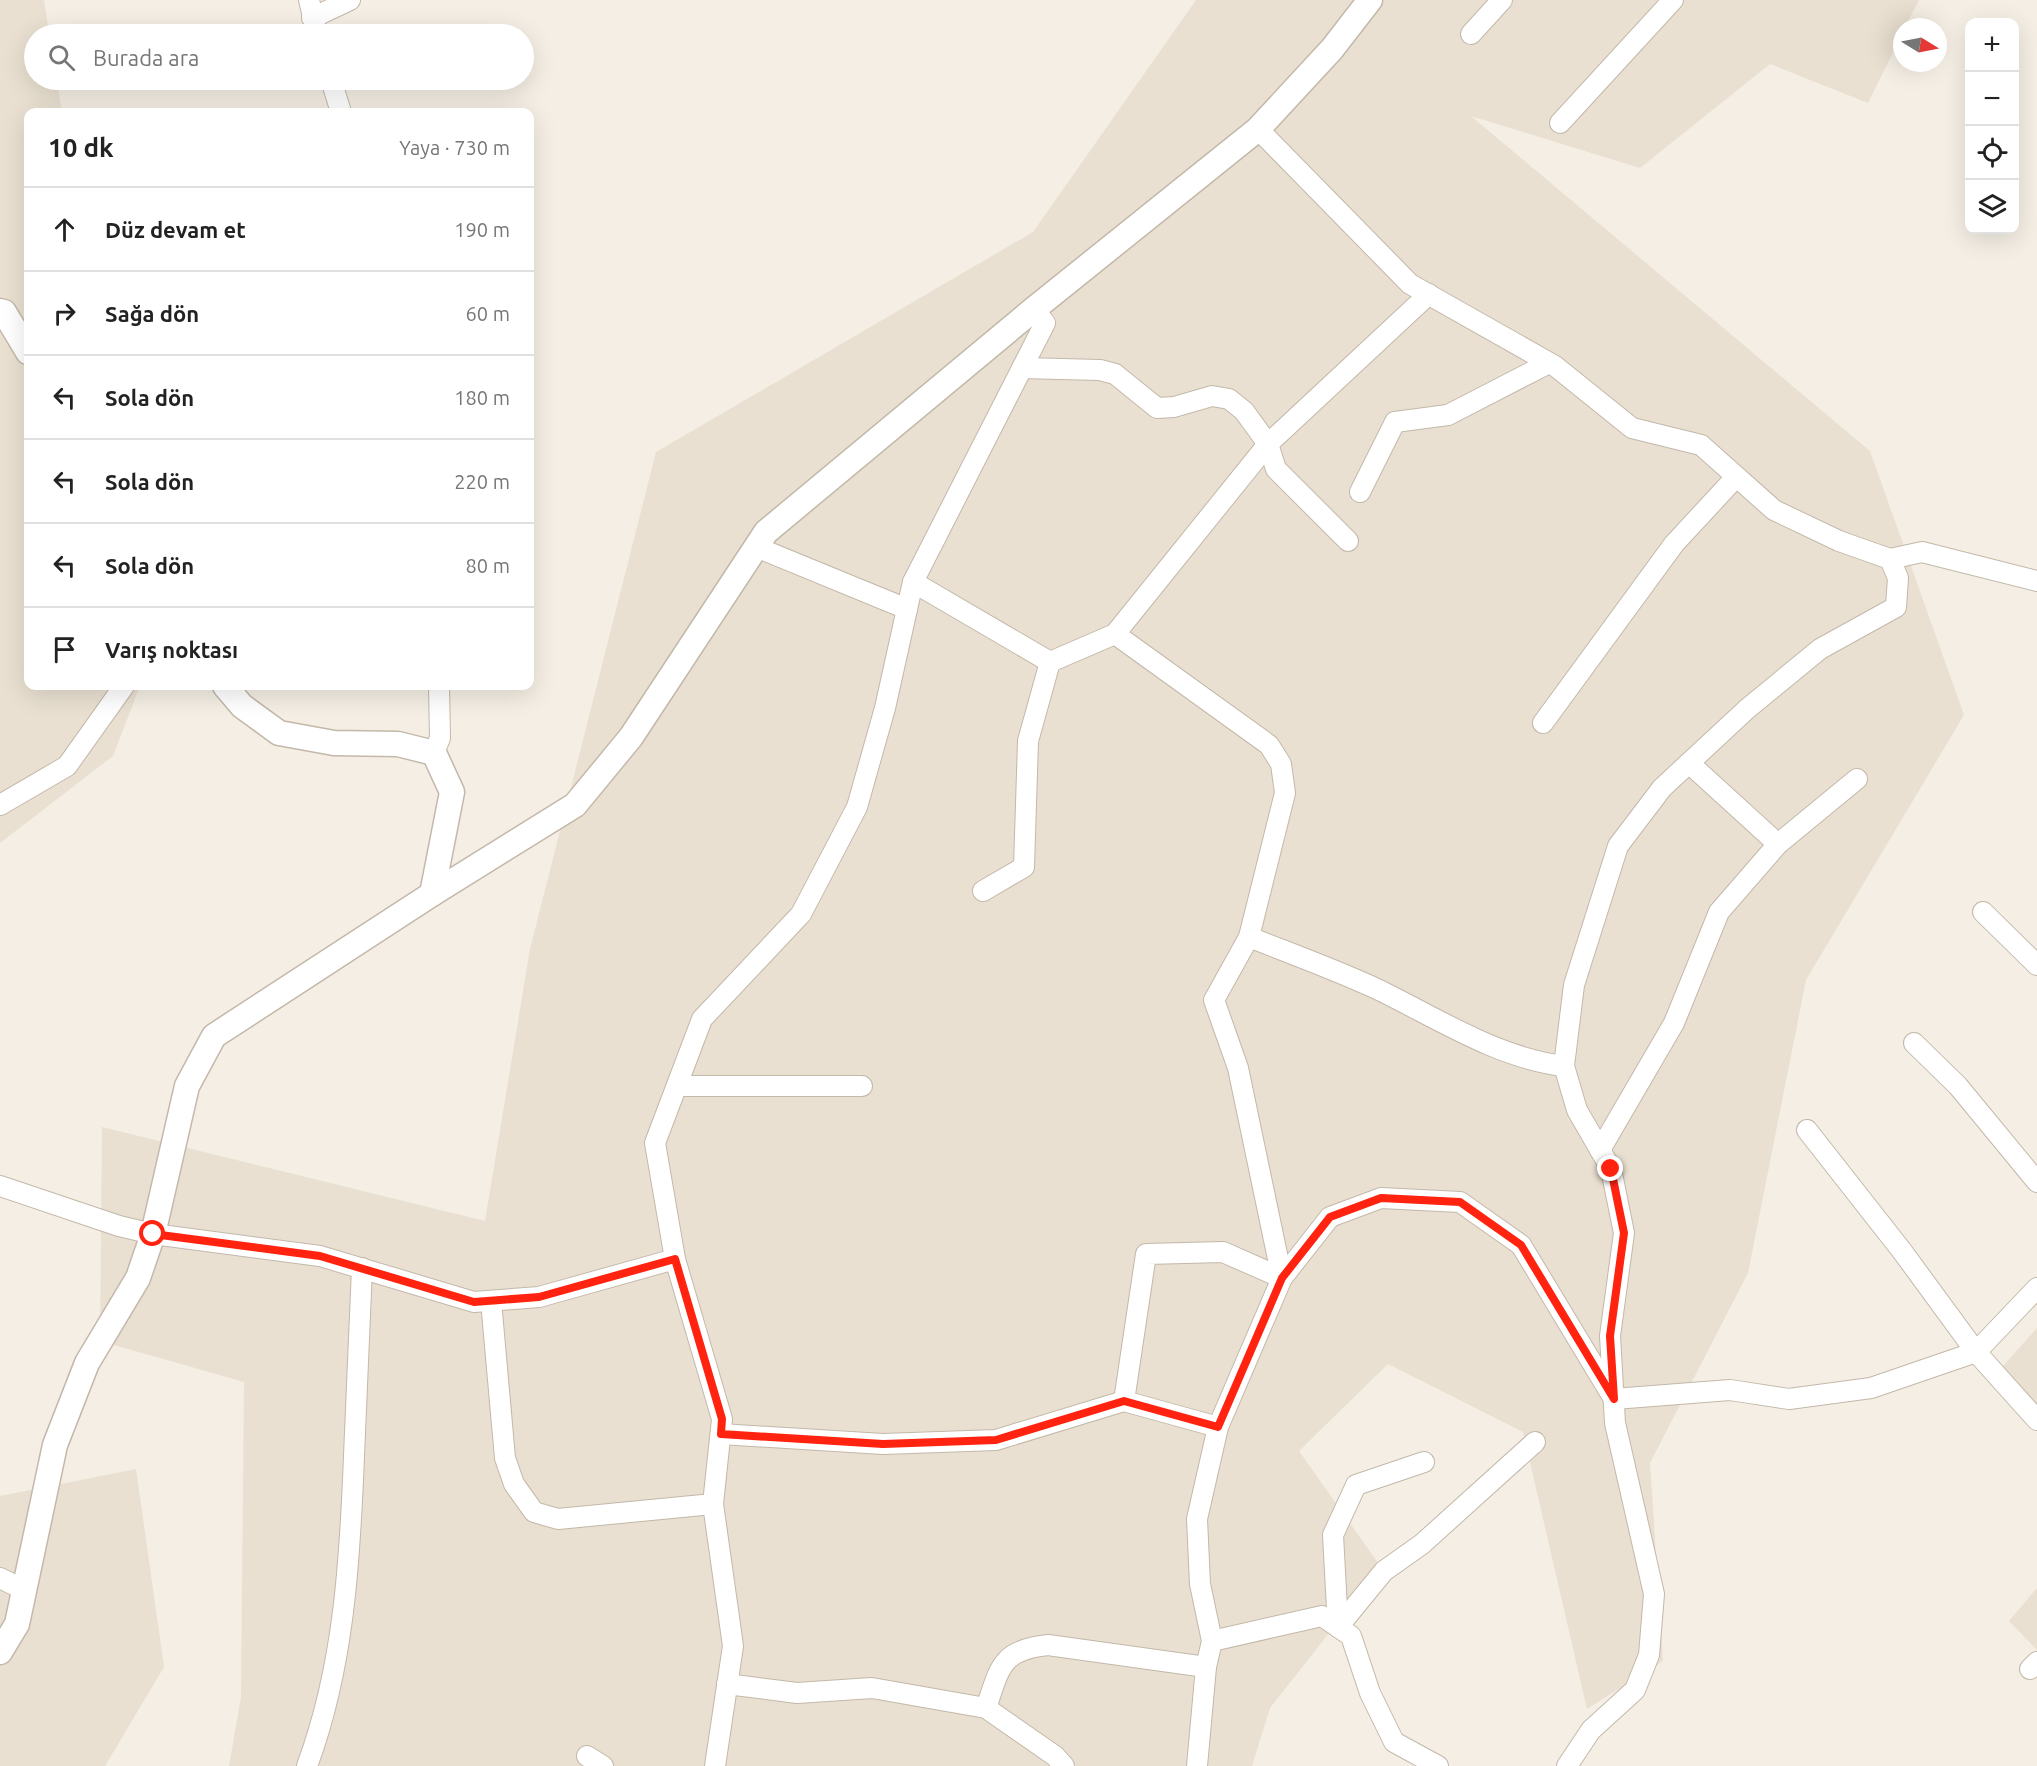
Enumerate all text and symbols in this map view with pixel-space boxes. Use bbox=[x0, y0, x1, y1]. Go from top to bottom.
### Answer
north arrow bbox=[1893, 18, 1947, 72]
map controls bbox=[1965, 18, 2019, 234]
button: + bbox=[1965, 18, 2019, 72]
search box bbox=[24, 24, 534, 90]
icon: search bbox=[45, 41, 78, 74]
text: Burada ara bbox=[93, 45, 199, 70]
button: − bbox=[1965, 72, 2019, 126]
button: locate bbox=[1965, 126, 2019, 180]
text: 10 dk bbox=[48, 133, 114, 162]
text: Yaya · 730 m bbox=[399, 136, 510, 159]
button: layers bbox=[1965, 180, 2019, 234]
icon: ahead bbox=[48, 213, 81, 246]
text: Düz devam et bbox=[105, 217, 246, 242]
text: 190 m bbox=[454, 218, 510, 241]
icon: right bbox=[48, 297, 81, 330]
text: Sağa dön bbox=[105, 301, 199, 326]
text: 60 m bbox=[466, 302, 510, 325]
icon: left bbox=[48, 381, 81, 414]
text: Sola dön bbox=[105, 385, 194, 410]
text: 180 m bbox=[454, 386, 510, 409]
icon: left bbox=[48, 465, 81, 498]
text: Sola dön bbox=[105, 469, 194, 494]
text: 220 m bbox=[454, 470, 510, 493]
icon: left bbox=[48, 549, 81, 582]
text: Sola dön bbox=[105, 553, 194, 578]
text: 80 m bbox=[466, 554, 510, 577]
icon: arrive bbox=[48, 633, 81, 666]
text: Varış noktası bbox=[105, 637, 238, 662]
route end bbox=[1597, 1155, 1623, 1181]
route start bbox=[139, 1220, 165, 1246]

